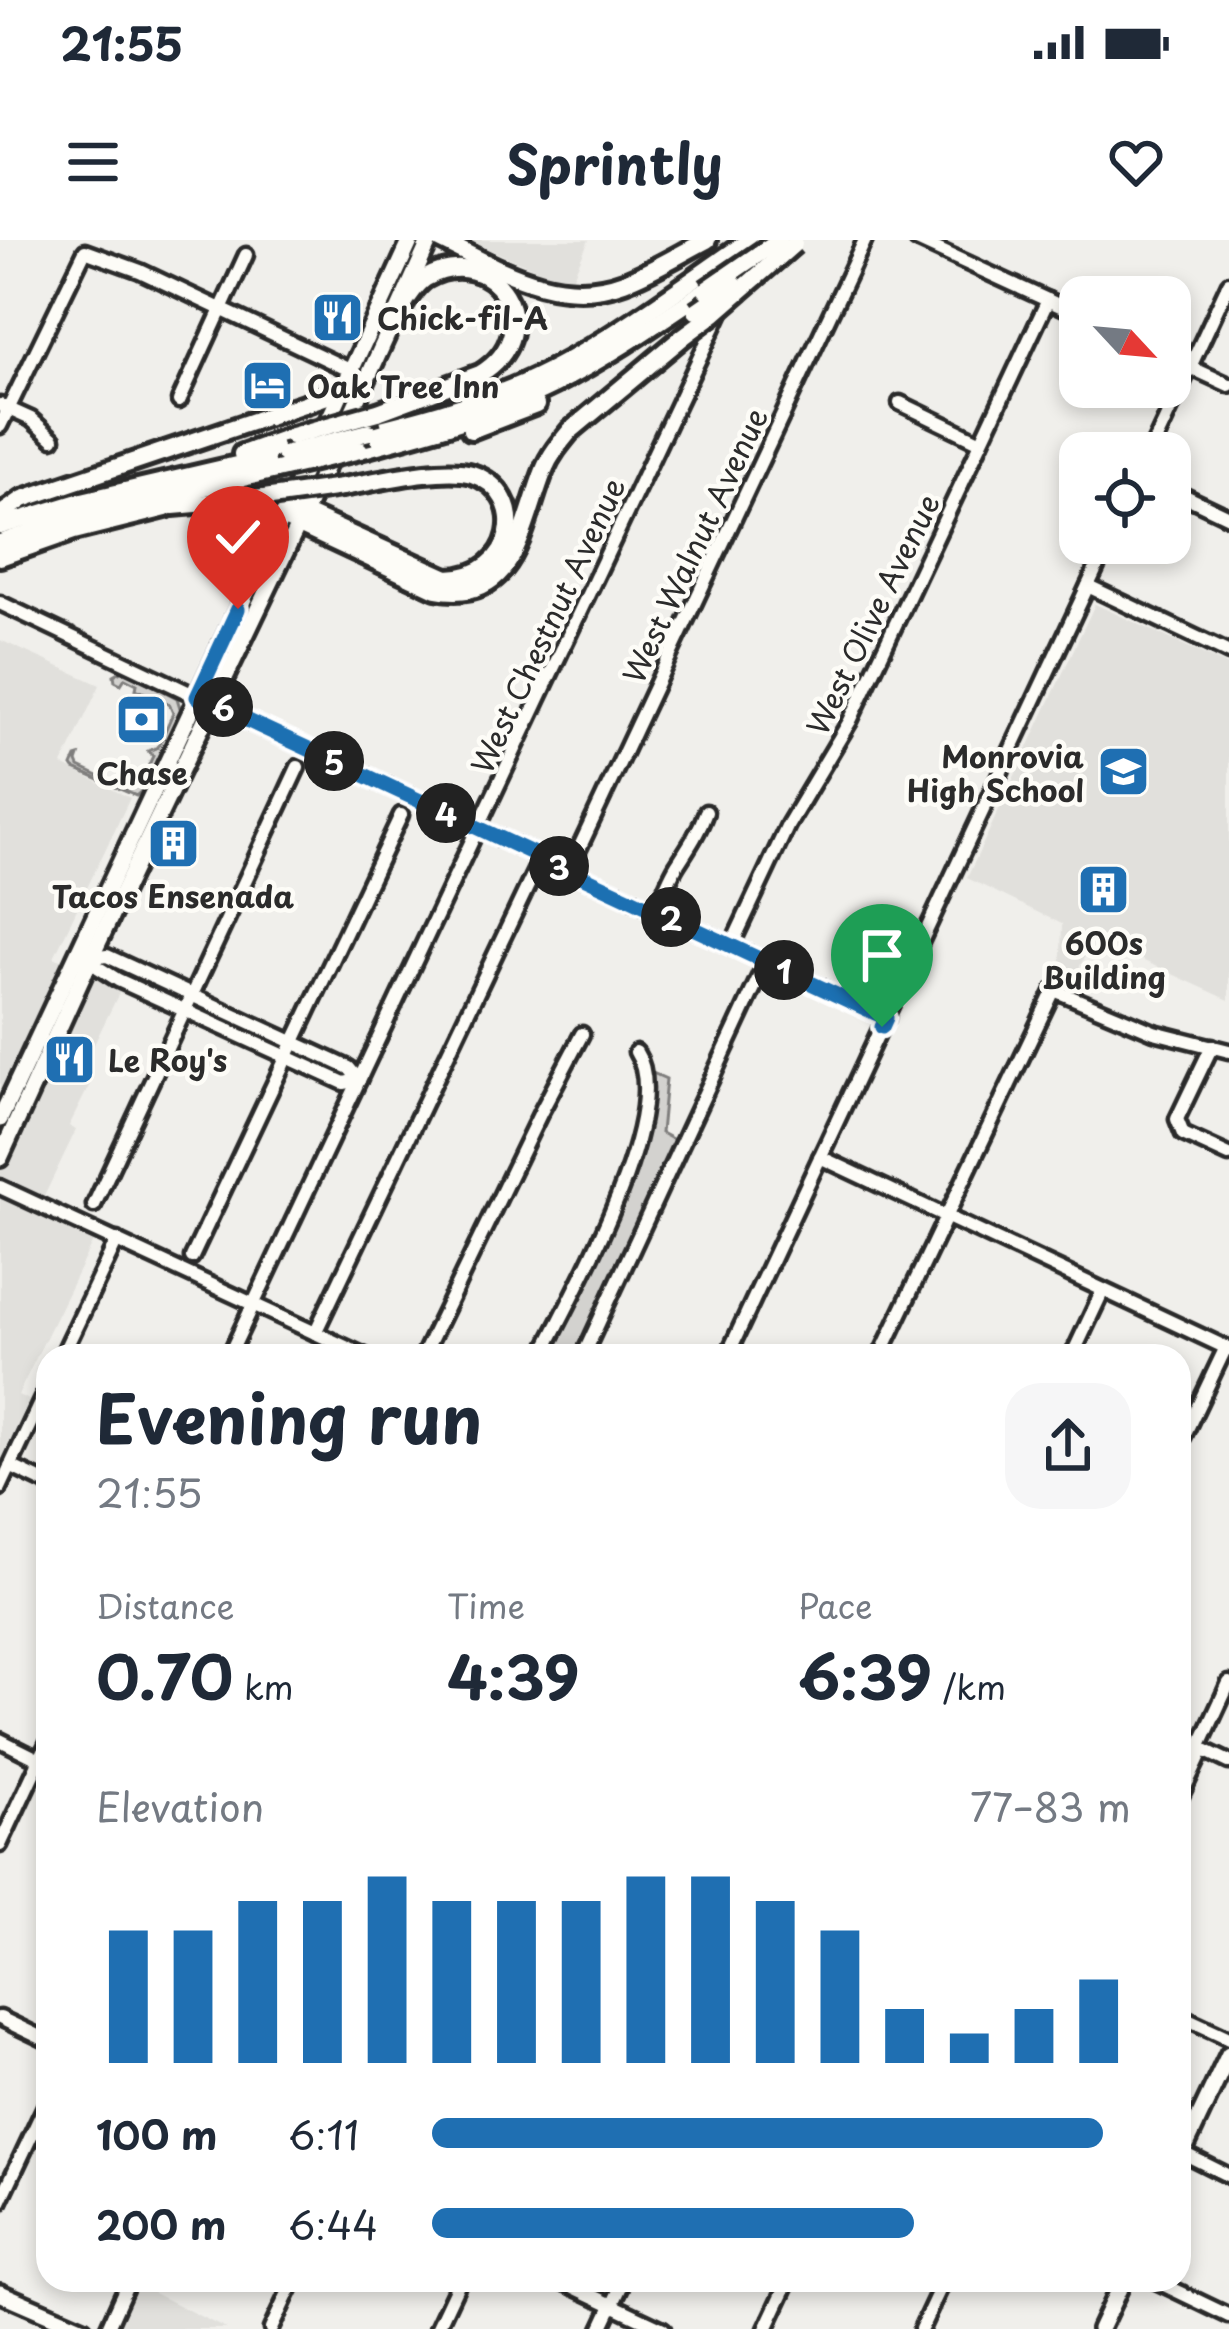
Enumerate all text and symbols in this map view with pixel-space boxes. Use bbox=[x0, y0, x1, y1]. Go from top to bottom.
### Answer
text: 21:55 bbox=[60, 8, 183, 76]
text: Sprintly bbox=[506, 122, 723, 203]
icon: menu bbox=[60, 129, 126, 195]
icon: heart bbox=[1103, 129, 1169, 195]
north arrow bbox=[1059, 276, 1191, 408]
map controls bbox=[1059, 276, 1191, 564]
restaurant icon: Chick-fil-A bbox=[310, 289, 366, 345]
place label: Chick-fil-A bbox=[377, 295, 548, 340]
hotel icon: Oak Tree Inn bbox=[240, 357, 296, 413]
place label: Oak Tree Inn bbox=[307, 363, 499, 408]
street label: West Walnut Avenue bbox=[610, 400, 778, 690]
button: locate bbox=[1059, 432, 1191, 564]
street label: West Chestnut Avenue bbox=[459, 469, 635, 781]
pin bbox=[187, 486, 289, 609]
street label: West Olive Avenue bbox=[794, 486, 950, 742]
icon: check bbox=[205, 504, 271, 570]
pin: 6 bbox=[193, 677, 253, 737]
text: 6 bbox=[211, 682, 235, 732]
bank icon: Chase bbox=[114, 692, 170, 748]
pin: 5 bbox=[304, 731, 364, 791]
place label: Monrovia High School bbox=[907, 733, 1084, 812]
text: 5 bbox=[323, 736, 345, 786]
school or university icon: Monrovia High School bbox=[1095, 744, 1151, 800]
place label: Chase bbox=[96, 750, 188, 795]
pin: 4 bbox=[416, 783, 476, 843]
text: 4 bbox=[435, 788, 457, 838]
building icon: Tacos Ensenada bbox=[145, 815, 201, 871]
pin: 3 bbox=[529, 836, 589, 896]
text: 3 bbox=[548, 841, 570, 891]
building icon: 600s Building bbox=[1076, 862, 1132, 918]
place label: Tacos Ensenada bbox=[52, 873, 294, 918]
pin: 2 bbox=[641, 887, 701, 947]
text: 2 bbox=[659, 892, 683, 942]
pin bbox=[831, 904, 933, 1027]
place label: 600s Building bbox=[1042, 920, 1166, 999]
icon: arrive bbox=[849, 922, 915, 988]
pin: 1 bbox=[754, 940, 814, 1000]
text: 1 bbox=[776, 945, 792, 995]
restaurant icon: Le Roy's bbox=[41, 1031, 97, 1087]
place label: Le Roy's bbox=[108, 1037, 227, 1082]
text: Evening run bbox=[96, 1367, 482, 1466]
button: share bbox=[1005, 1383, 1131, 1509]
text: 21:55 bbox=[96, 1462, 202, 1521]
text: Distance bbox=[96, 1580, 234, 1630]
text: Time bbox=[447, 1580, 525, 1630]
text: Pace bbox=[798, 1580, 872, 1630]
text: 0.70 bbox=[96, 1630, 233, 1720]
text: 4:39 bbox=[447, 1630, 580, 1720]
text: 6:39 bbox=[798, 1630, 932, 1720]
text: km bbox=[233, 1661, 294, 1711]
text: /km bbox=[932, 1661, 1006, 1711]
text: Elevation bbox=[96, 1776, 264, 1835]
text: 77–83 m bbox=[970, 1776, 1131, 1835]
text: 100 m bbox=[96, 2104, 218, 2163]
text: 6:11 bbox=[288, 2104, 359, 2163]
text: 200 m bbox=[96, 2194, 226, 2253]
text: 6:44 bbox=[288, 2194, 378, 2253]

